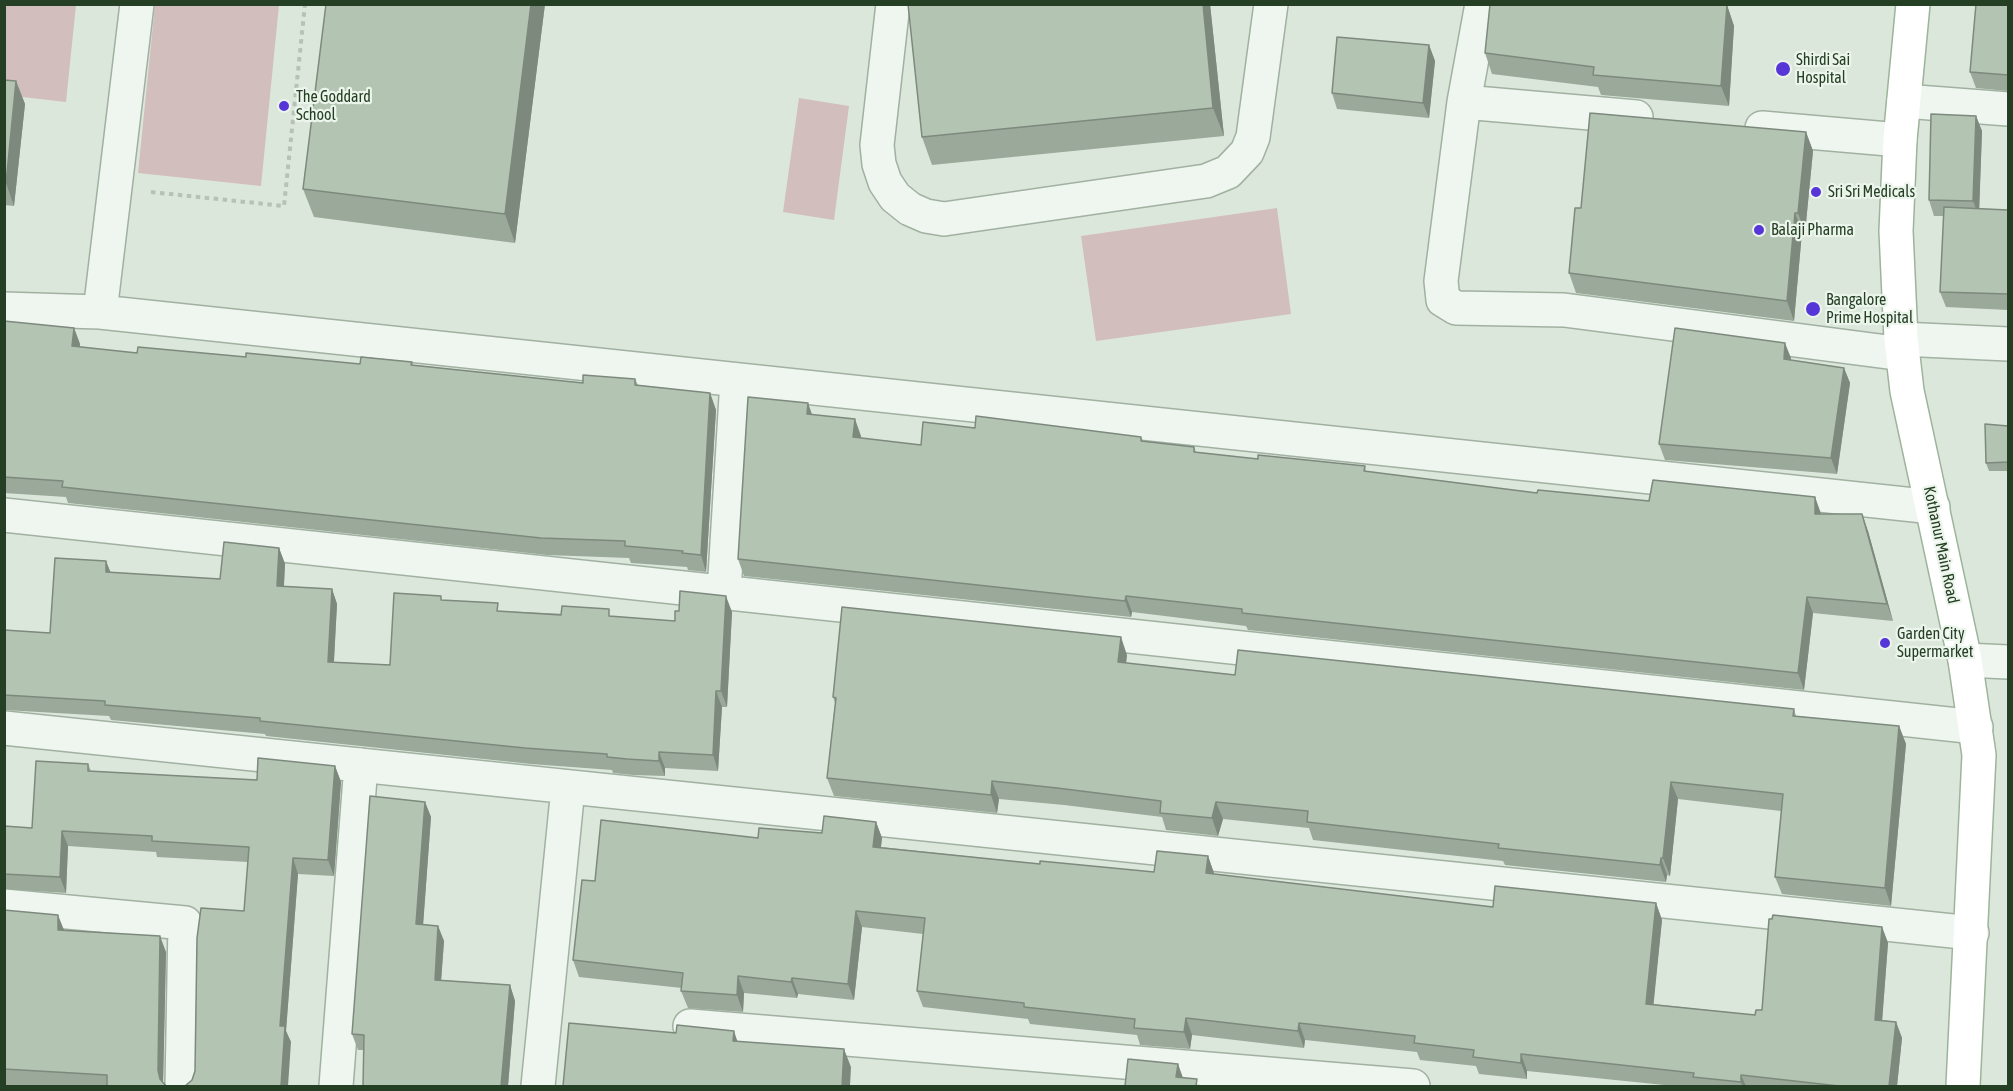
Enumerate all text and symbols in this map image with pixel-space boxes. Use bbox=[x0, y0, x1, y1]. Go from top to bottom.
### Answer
place label: Shirdi Sai Hospital bbox=[1796, 50, 1850, 88]
marker: Shirdi Sai Hospital bbox=[1774, 60, 1792, 78]
place label: The Goddard School bbox=[296, 87, 371, 125]
marker: The Goddard School bbox=[277, 99, 291, 113]
place label: Sri Sri Medicals bbox=[1828, 182, 1915, 202]
marker: Sri Sri Medicals bbox=[1809, 185, 1823, 199]
place label: Balaji Pharma bbox=[1771, 220, 1854, 240]
marker: Balaji Pharma bbox=[1752, 223, 1766, 237]
place label: Bangalore Prime Hospital bbox=[1826, 290, 1913, 328]
marker: Bangalore Prime Hospital bbox=[1804, 300, 1822, 318]
street label: Kothanur Main Road bbox=[1919, 485, 1963, 605]
place label: Garden City Supermarket bbox=[1897, 624, 1973, 662]
marker: Garden City Supermarket bbox=[1878, 636, 1892, 650]

